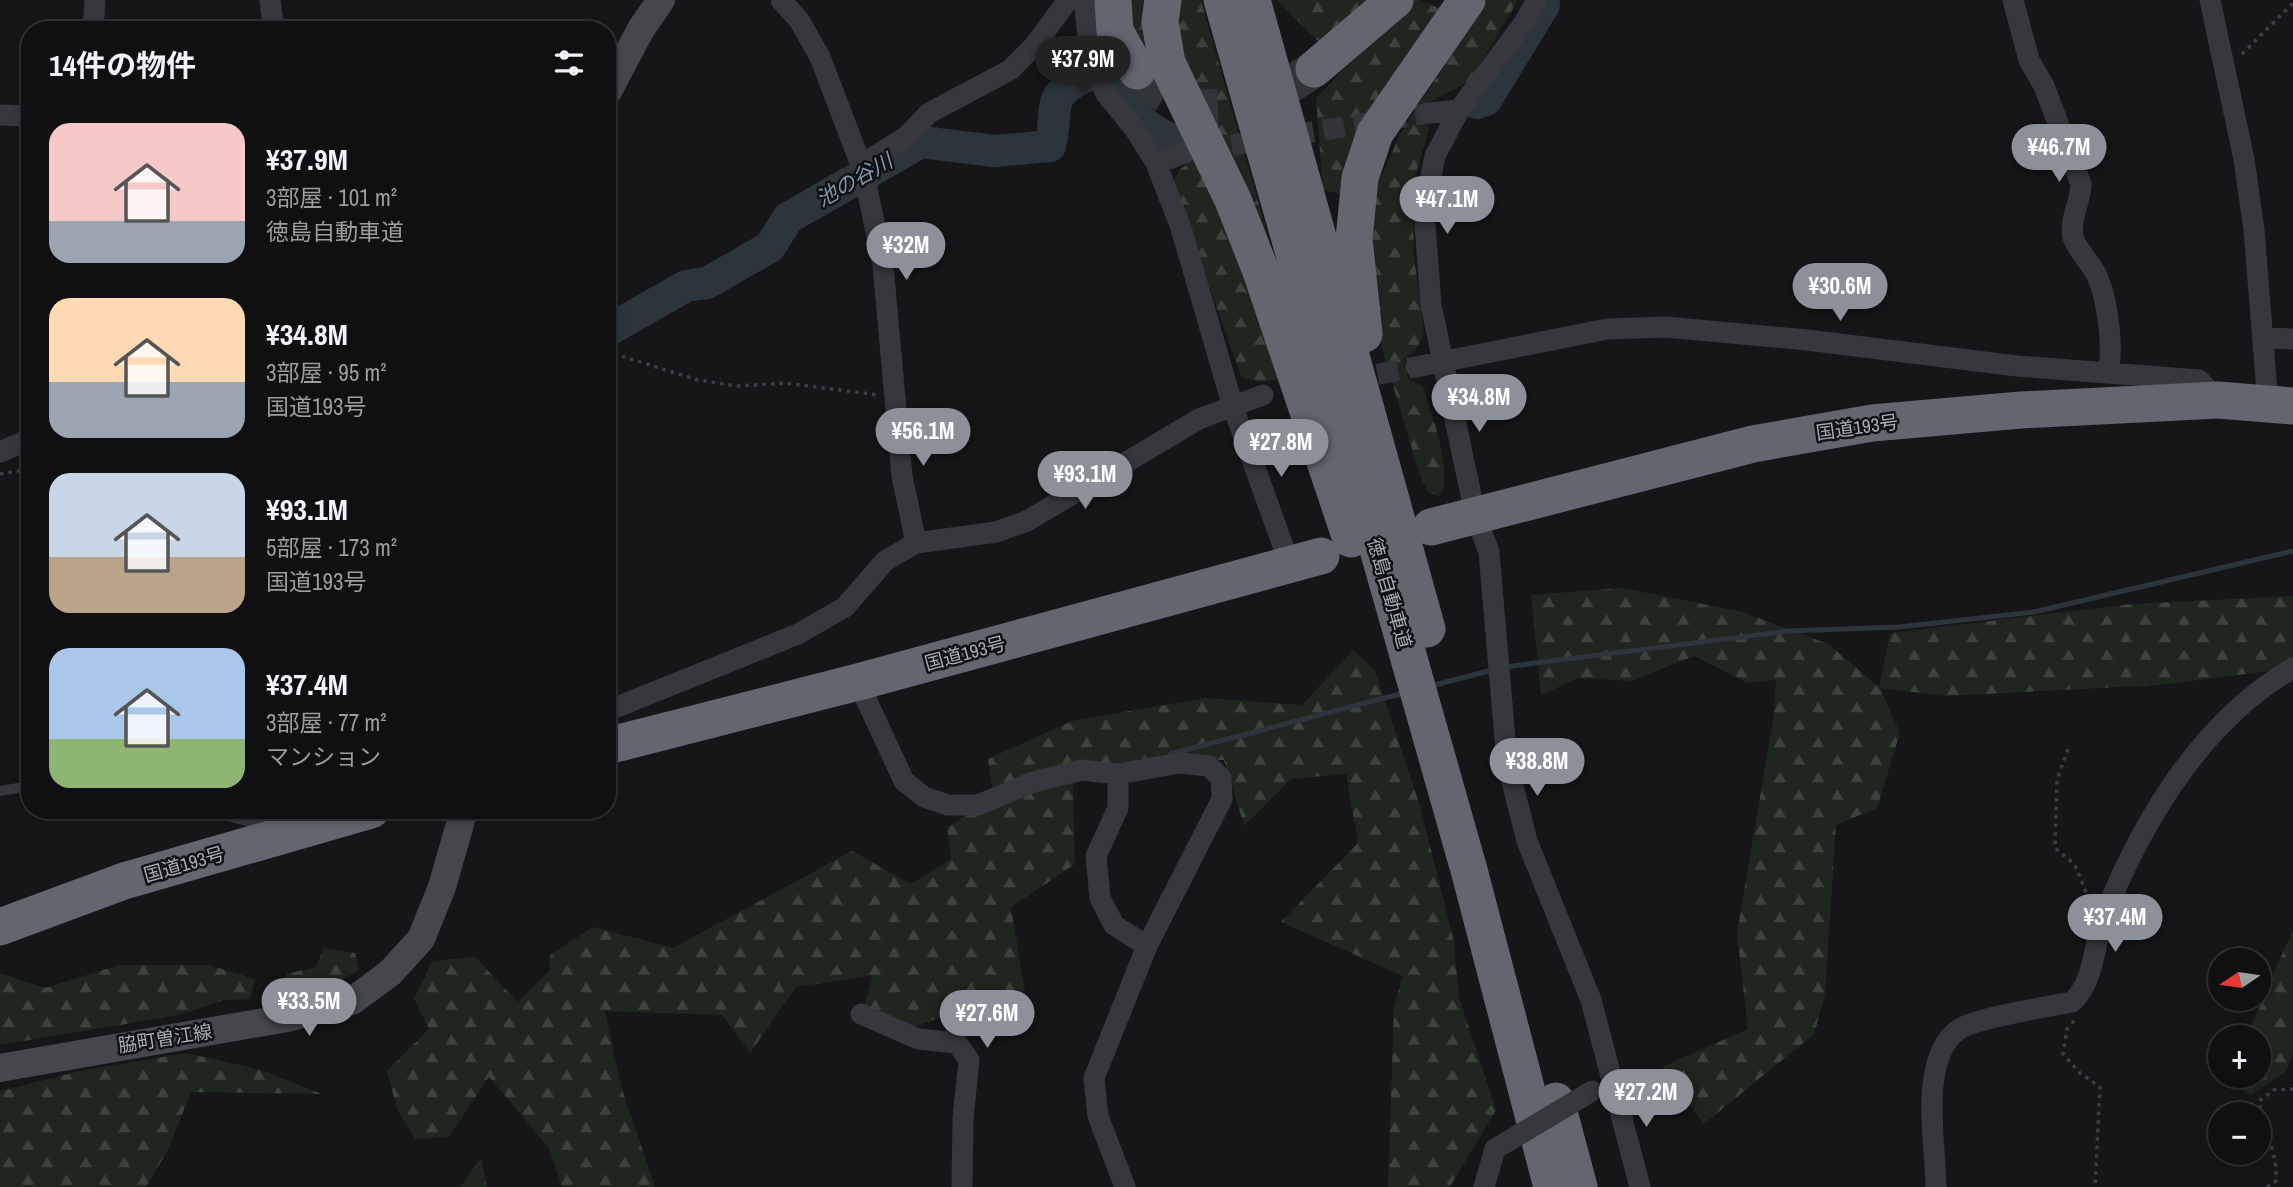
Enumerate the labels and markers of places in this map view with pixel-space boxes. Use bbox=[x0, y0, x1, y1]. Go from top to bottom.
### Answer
pin: ¥37.9M bbox=[1026, 36, 1140, 96]
pin: ¥46.7M bbox=[2002, 124, 2116, 184]
pin: ¥47.1M bbox=[1390, 176, 1504, 236]
pin: ¥32M bbox=[865, 222, 947, 282]
pin: ¥30.6M bbox=[1783, 264, 1897, 323]
pin: ¥34.8M bbox=[1422, 374, 1536, 434]
pin: ¥56.1M bbox=[866, 408, 980, 468]
pin: ¥27.8M bbox=[1224, 420, 1338, 479]
pin: ¥93.1M bbox=[1028, 452, 1142, 511]
pin: ¥38.8M bbox=[1480, 738, 1594, 798]
pin: ¥37.4M bbox=[2058, 894, 2172, 954]
pin: ¥33.5M bbox=[252, 978, 366, 1038]
pin: ¥27.6M bbox=[930, 990, 1044, 1050]
pin: ¥27.2M bbox=[1589, 1070, 1703, 1129]

